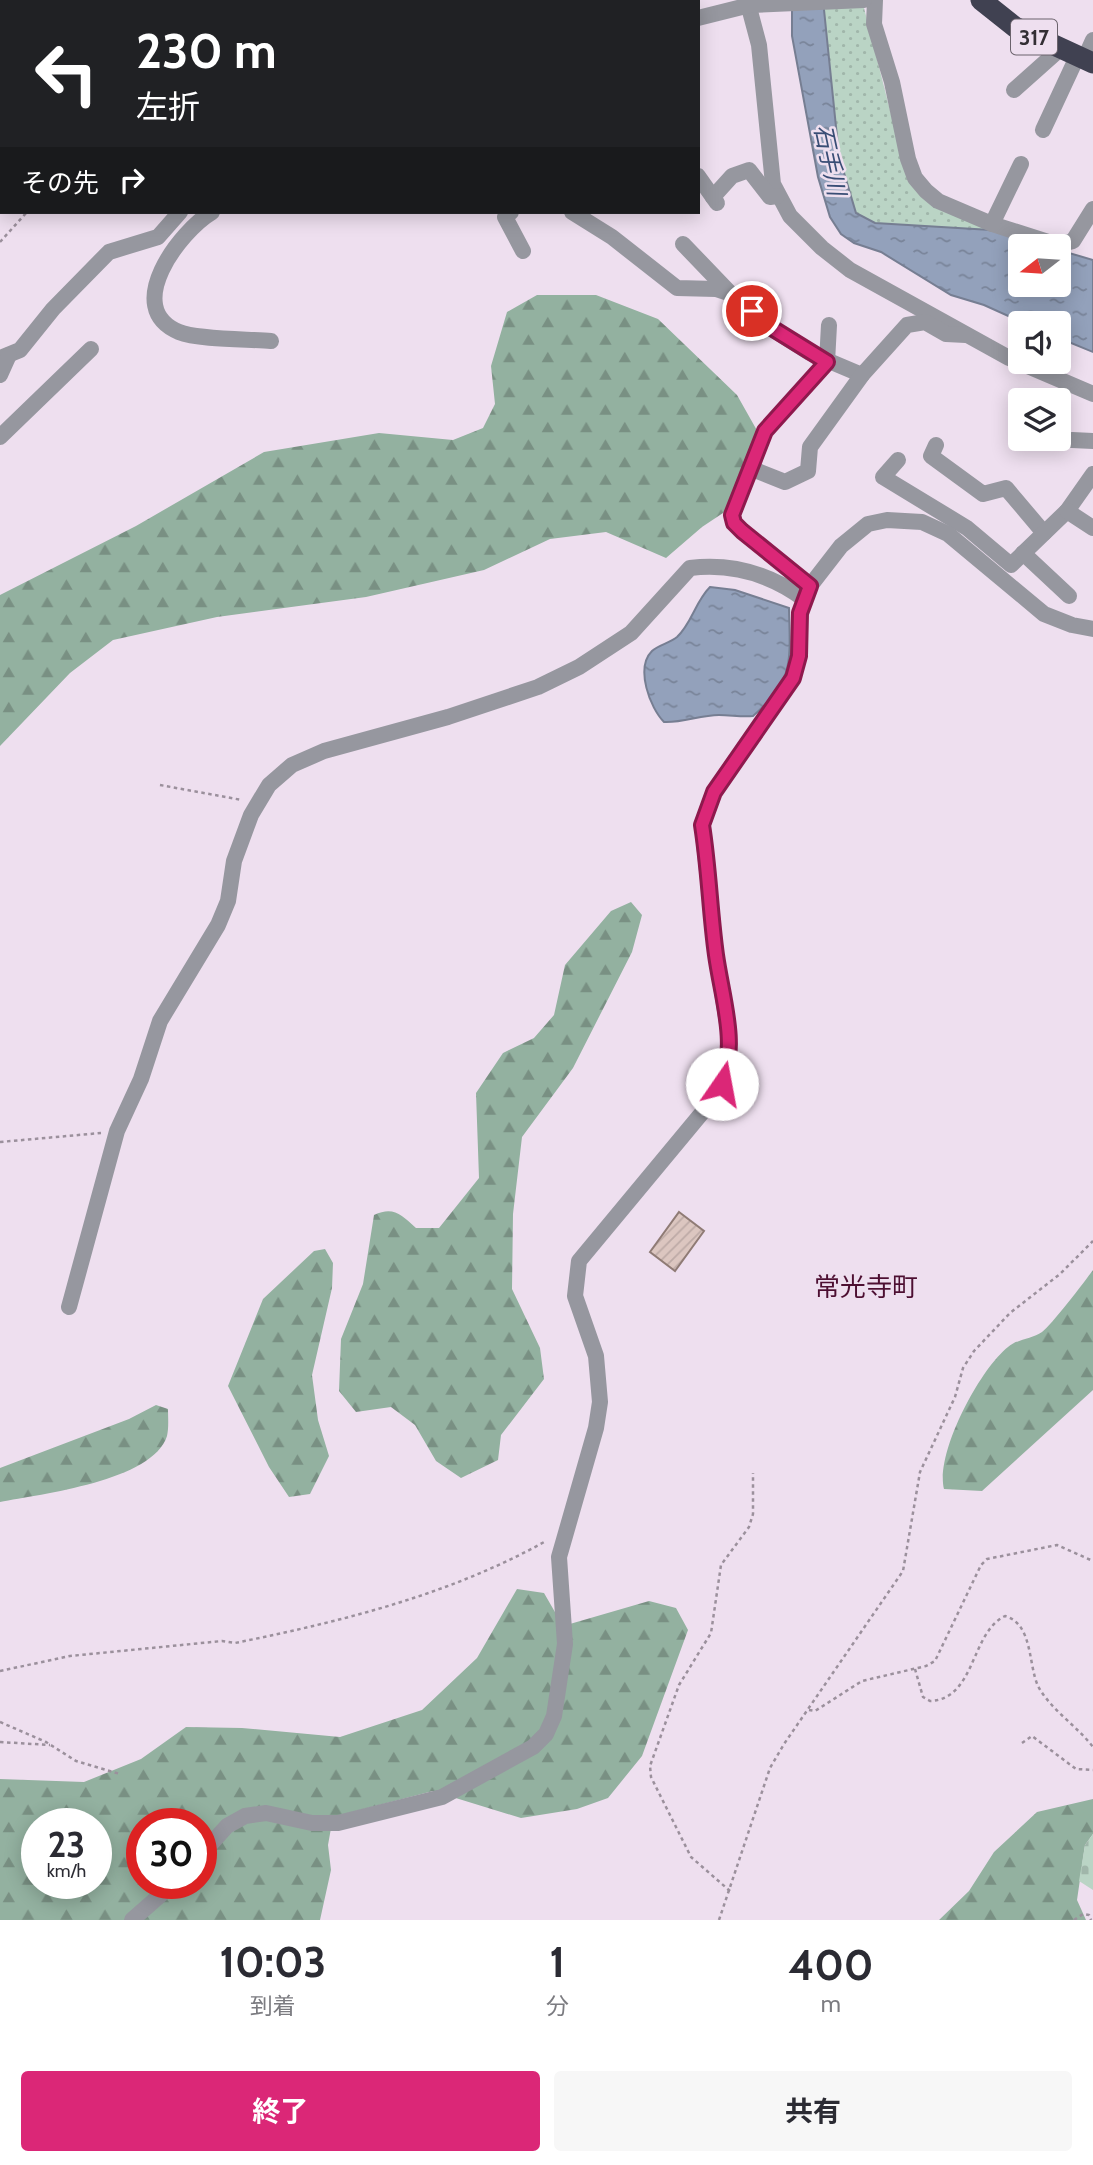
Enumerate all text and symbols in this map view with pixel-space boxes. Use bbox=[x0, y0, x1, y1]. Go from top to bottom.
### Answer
road number: 317 bbox=[1011, 20, 1057, 54]
text: 230 m bbox=[136, 21, 277, 80]
icon: left bbox=[21, 28, 112, 119]
text: 左折 bbox=[136, 87, 200, 126]
water label: 石手川 bbox=[808, 122, 852, 201]
icon: right bbox=[113, 161, 151, 199]
text: その先 bbox=[21, 167, 99, 199]
north arrow bbox=[1008, 234, 1071, 298]
map controls bbox=[1008, 234, 1071, 451]
pin bbox=[722, 281, 782, 341]
icon: arrive bbox=[733, 292, 771, 330]
button: sound bbox=[1008, 311, 1071, 374]
button: layers bbox=[1008, 388, 1071, 451]
position arrow bbox=[685, 1047, 759, 1121]
district label: 常光寺町 bbox=[814, 1271, 918, 1303]
speed limit sign: 30 bbox=[126, 1808, 217, 1899]
text: 23 bbox=[48, 1823, 85, 1866]
text: km/h bbox=[47, 1860, 86, 1882]
text: 10:03 bbox=[219, 1936, 326, 1988]
text: 1 bbox=[549, 1936, 565, 1988]
text: 400 bbox=[788, 1939, 874, 1991]
text: m bbox=[821, 1990, 841, 2018]
text: 到着 bbox=[250, 1992, 296, 2020]
text: 分 bbox=[546, 1992, 569, 2020]
button: 終了 bbox=[21, 2071, 540, 2151]
button: 共有 bbox=[554, 2071, 1072, 2151]

